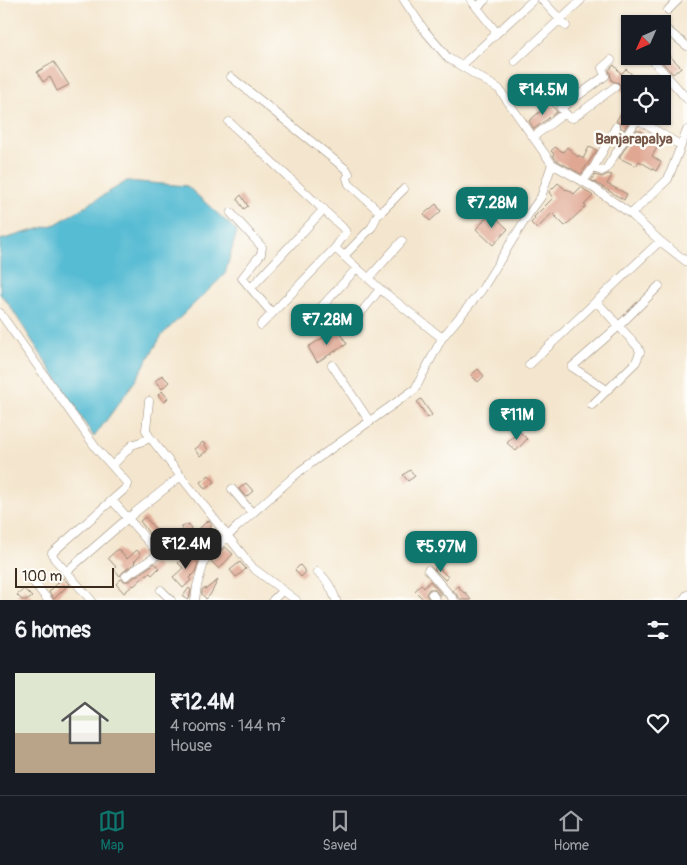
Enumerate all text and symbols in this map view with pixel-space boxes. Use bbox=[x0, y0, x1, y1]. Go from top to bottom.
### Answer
north arrow bbox=[621, 15, 671, 65]
map controls bbox=[621, 15, 671, 125]
pin: ₹14.5M bbox=[502, 74, 584, 116]
button: locate bbox=[621, 75, 671, 125]
text: ₹14.5M bbox=[519, 80, 567, 100]
district label: Banjarapalya bbox=[595, 130, 673, 149]
pin: ₹7.28M bbox=[451, 186, 533, 229]
text: ₹7.28M bbox=[467, 193, 517, 213]
pin: ₹7.28M bbox=[286, 304, 368, 346]
text: ₹7.28M bbox=[302, 310, 352, 330]
pin: ₹11M bbox=[487, 398, 547, 441]
text: ₹11M bbox=[500, 405, 534, 425]
pin: ₹12.4M bbox=[145, 528, 227, 570]
pin: ₹5.97M bbox=[400, 530, 482, 573]
text: ₹12.4M bbox=[161, 534, 211, 554]
text: ₹5.97M bbox=[416, 537, 466, 557]
scale bar bbox=[15, 565, 114, 588]
text: 100 m bbox=[22, 568, 62, 585]
icon: filters bbox=[644, 616, 672, 644]
text: 6 homes bbox=[15, 617, 91, 644]
text: ₹12.4M bbox=[170, 689, 234, 716]
icon: home bbox=[55, 693, 115, 753]
icon: heart bbox=[644, 709, 672, 737]
text: 4 rooms · 144 m² bbox=[170, 716, 286, 736]
text: House bbox=[170, 736, 212, 756]
tab: Map bbox=[98, 807, 126, 854]
tab: Saved bbox=[322, 807, 357, 854]
tab: Home bbox=[554, 807, 589, 854]

